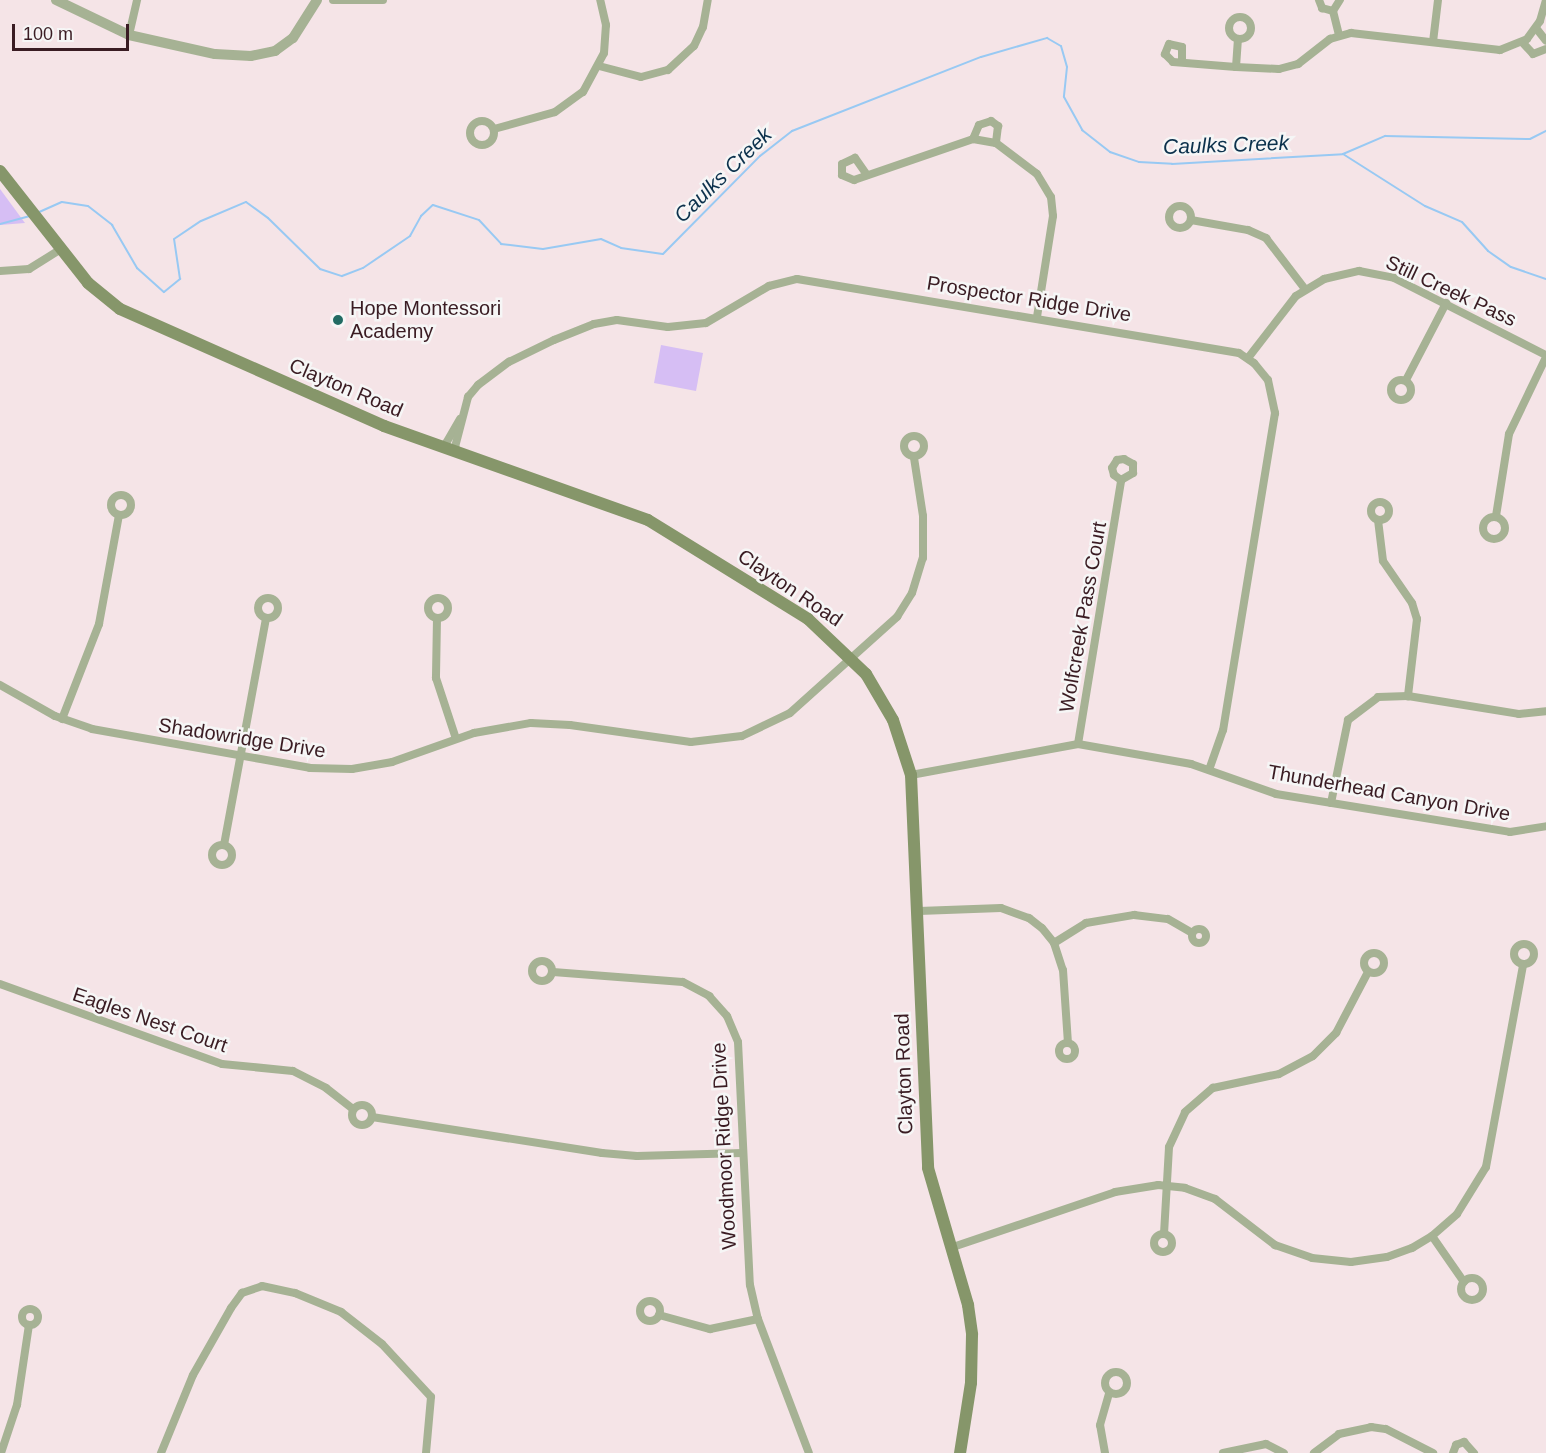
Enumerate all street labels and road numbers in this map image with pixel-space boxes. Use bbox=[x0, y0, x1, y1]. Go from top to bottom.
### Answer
street label: Still Creek Pass bbox=[1382, 250, 1520, 332]
street label: Prospector Ridge Drive bbox=[925, 271, 1133, 327]
street label: Clayton Road bbox=[286, 353, 406, 423]
street label: Wolfcreek Pass Court bbox=[1054, 520, 1112, 714]
street label: Clayton Road bbox=[733, 544, 847, 632]
street label: Shadowridge Drive bbox=[157, 713, 327, 763]
street label: Thunderhead Canyon Drive bbox=[1266, 760, 1512, 826]
street label: Eagles Nest Court bbox=[69, 982, 231, 1058]
street label: Clayton Road bbox=[890, 1013, 918, 1135]
street label: Woodmoor Ridge Drive bbox=[707, 1042, 741, 1250]

